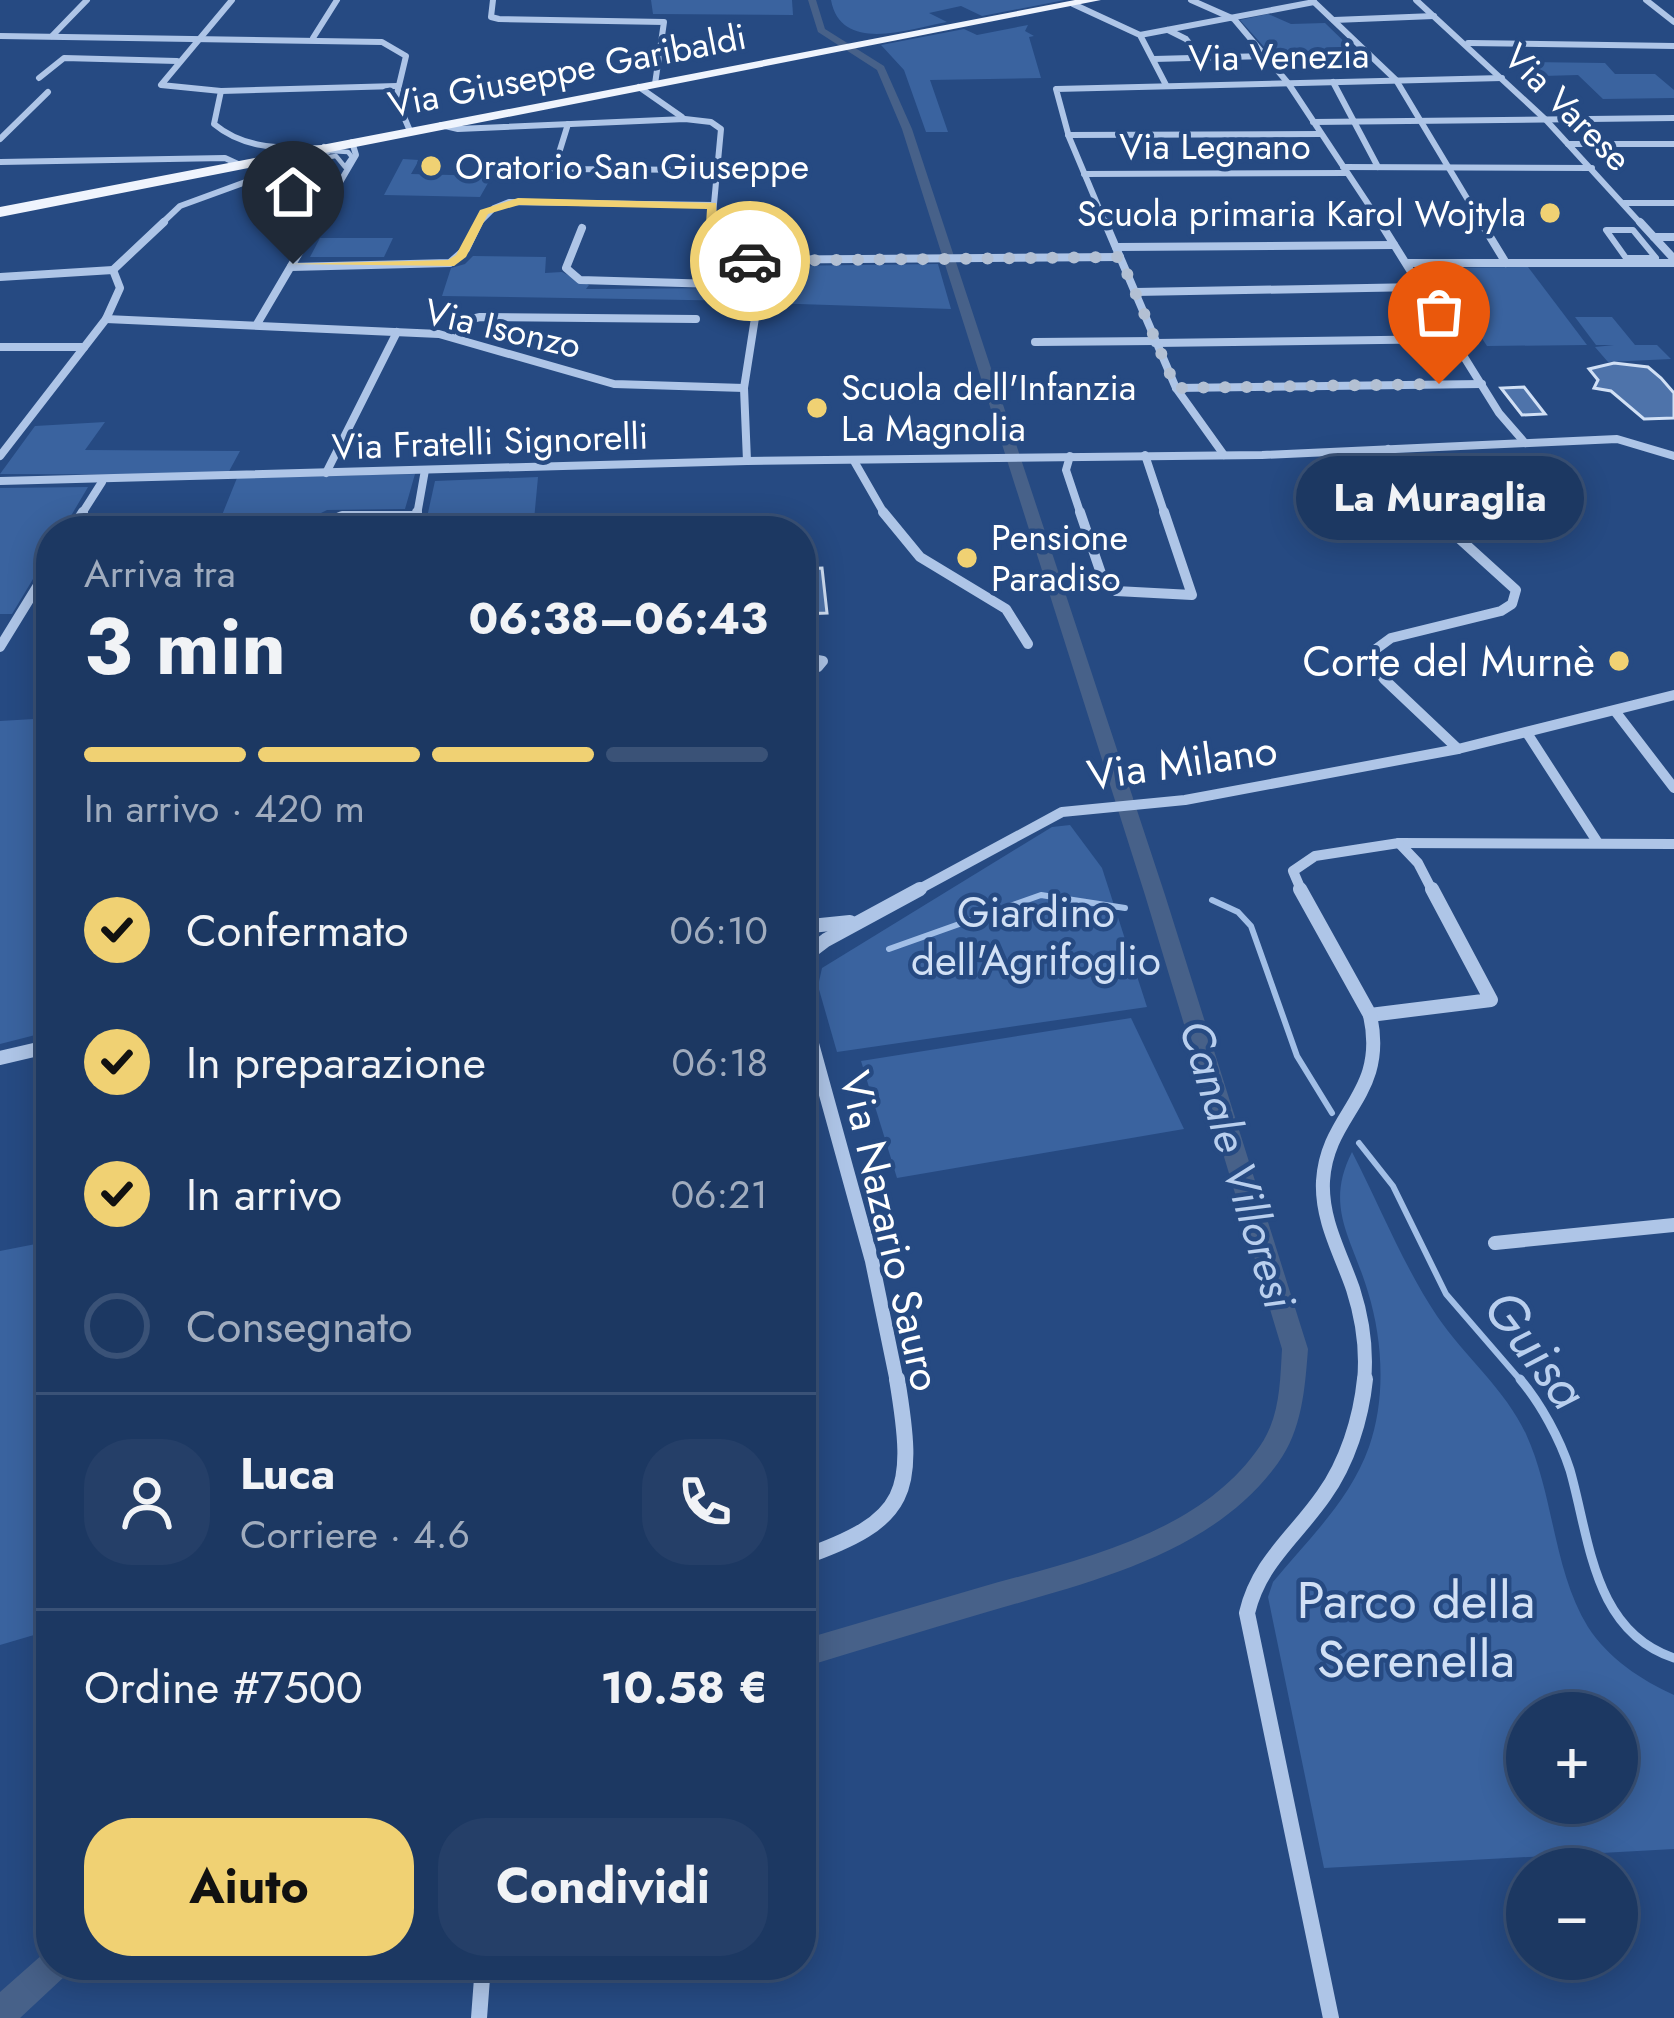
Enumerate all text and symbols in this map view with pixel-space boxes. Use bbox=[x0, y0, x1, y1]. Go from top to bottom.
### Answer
street label: Via Giuseppe Garibaldi bbox=[384, 10, 750, 130]
street label: Via Venezia bbox=[1188, 28, 1370, 84]
street label: Via Varese bbox=[1492, 31, 1644, 183]
street label: Via Legnano bbox=[1119, 120, 1311, 172]
place label: Oratorio San Giuseppe bbox=[455, 140, 809, 192]
pin bbox=[242, 141, 344, 264]
marker: Oratorio San Giuseppe bbox=[418, 153, 444, 179]
icon: home bbox=[260, 159, 326, 225]
place label: Scuola primaria Karol Wojtyla bbox=[1077, 187, 1526, 239]
marker: Scuola primaria Karol Wojtyla bbox=[1537, 200, 1563, 226]
courier bbox=[690, 201, 810, 321]
icon: car bbox=[717, 228, 783, 294]
pin bbox=[1388, 261, 1490, 384]
icon: bag bbox=[1406, 279, 1472, 345]
street label: Via Isonzo bbox=[420, 285, 586, 371]
place label: Scuola dell'Infanzia La Magnolia bbox=[841, 361, 1136, 454]
marker: Scuola dell'Infanzia La Magnolia bbox=[804, 395, 830, 421]
street label: Via Fratelli Signorelli bbox=[331, 409, 649, 473]
callout: La Muraglia bbox=[1295, 456, 1583, 540]
text: La Muraglia bbox=[1333, 469, 1547, 526]
place label: Pensione Paradiso bbox=[991, 511, 1128, 604]
text: Arriva tra bbox=[84, 545, 236, 602]
marker: Pensione Paradiso bbox=[954, 545, 980, 571]
text: 06:38–06:43 bbox=[468, 586, 768, 651]
text: 3 min bbox=[84, 591, 286, 703]
place label: Corte del Murnè bbox=[1303, 631, 1595, 692]
marker: Corte del Murnè bbox=[1606, 648, 1632, 674]
street label: Via Milano bbox=[1083, 719, 1281, 806]
text: In arrivo · 420 m bbox=[84, 780, 365, 837]
park label: Giardino dell'Agrifoglio bbox=[911, 882, 1161, 991]
icon: check bbox=[84, 897, 150, 963]
text: Confermato bbox=[186, 898, 409, 963]
text: 06:10 bbox=[669, 902, 768, 959]
water label: Canale Villoresi bbox=[1163, 1012, 1312, 1317]
icon: check bbox=[84, 1029, 150, 1095]
text: In preparazione bbox=[186, 1030, 486, 1095]
text: 06:18 bbox=[672, 1034, 768, 1091]
street label: Via Nazario Sauro bbox=[824, 1065, 957, 1397]
icon: check bbox=[84, 1161, 150, 1227]
text: In arrivo bbox=[186, 1162, 342, 1227]
text: 06:21 bbox=[671, 1166, 768, 1223]
water label: Guisa bbox=[1465, 1273, 1607, 1426]
text: Consegnato bbox=[186, 1294, 413, 1359]
button: person bbox=[84, 1439, 210, 1565]
button: phone bbox=[642, 1439, 768, 1565]
text: Luca bbox=[240, 1441, 335, 1506]
text: Corriere · 4.6 bbox=[240, 1506, 470, 1563]
park label: Parco della Serenella bbox=[1297, 1563, 1535, 1696]
text: Ordine #7500 bbox=[84, 1655, 363, 1720]
text: 10.58 € bbox=[601, 1655, 768, 1720]
map controls bbox=[1506, 1692, 1638, 1980]
button: + bbox=[1506, 1692, 1638, 1824]
button: Aiuto bbox=[84, 1818, 414, 1956]
button: Condividi bbox=[438, 1818, 768, 1956]
button: − bbox=[1506, 1848, 1638, 1980]

